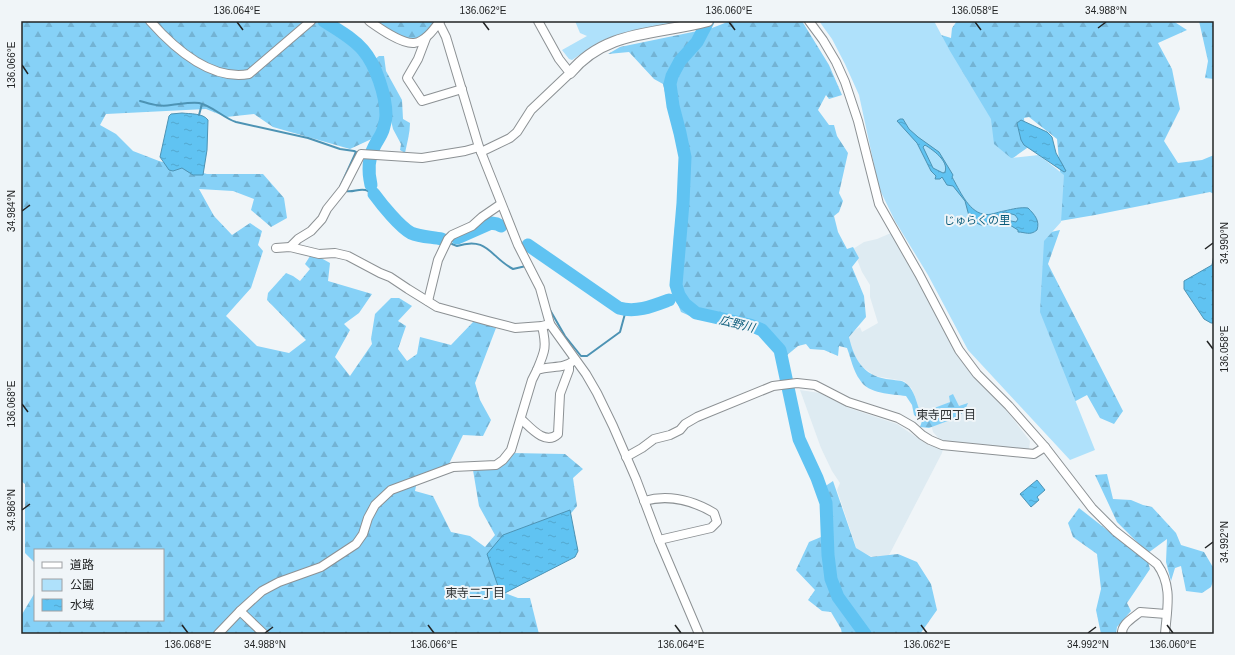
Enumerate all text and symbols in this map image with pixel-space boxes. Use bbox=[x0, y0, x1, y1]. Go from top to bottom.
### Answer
text: 136.064°E bbox=[214, 5, 261, 16]
text: 136.062°E bbox=[460, 5, 507, 16]
text: 136.060°E bbox=[706, 5, 753, 16]
text: 136.058°E bbox=[952, 5, 999, 16]
text: 34.988°N bbox=[1085, 5, 1127, 16]
text: 136.066°E bbox=[6, 41, 17, 88]
text: 34.984°N bbox=[6, 190, 17, 232]
park label: じゅらくの里 bbox=[944, 214, 1010, 226]
text: 34.990°N bbox=[1219, 222, 1230, 264]
water label: 広野川 bbox=[718, 313, 758, 336]
text: 136.058°E bbox=[1219, 325, 1230, 372]
text: 136.068°E bbox=[6, 380, 17, 427]
district label: 東寺四丁目 bbox=[916, 408, 976, 422]
text: 34.986°N bbox=[6, 489, 17, 531]
text: 34.992°N bbox=[1219, 521, 1230, 563]
legend bbox=[34, 549, 164, 621]
text: 道路 bbox=[70, 558, 94, 572]
text: 公園 bbox=[70, 578, 94, 592]
district label: 東寺二丁目 bbox=[445, 586, 505, 600]
text: 水域 bbox=[70, 598, 94, 612]
text: 136.068°E bbox=[165, 639, 212, 650]
text: 34.988°N bbox=[244, 639, 286, 650]
text: 136.066°E bbox=[411, 639, 458, 650]
text: 136.064°E bbox=[658, 639, 705, 650]
text: 136.062°E bbox=[904, 639, 951, 650]
text: 34.992°N bbox=[1067, 639, 1109, 650]
text: 136.060°E bbox=[1150, 639, 1197, 650]

